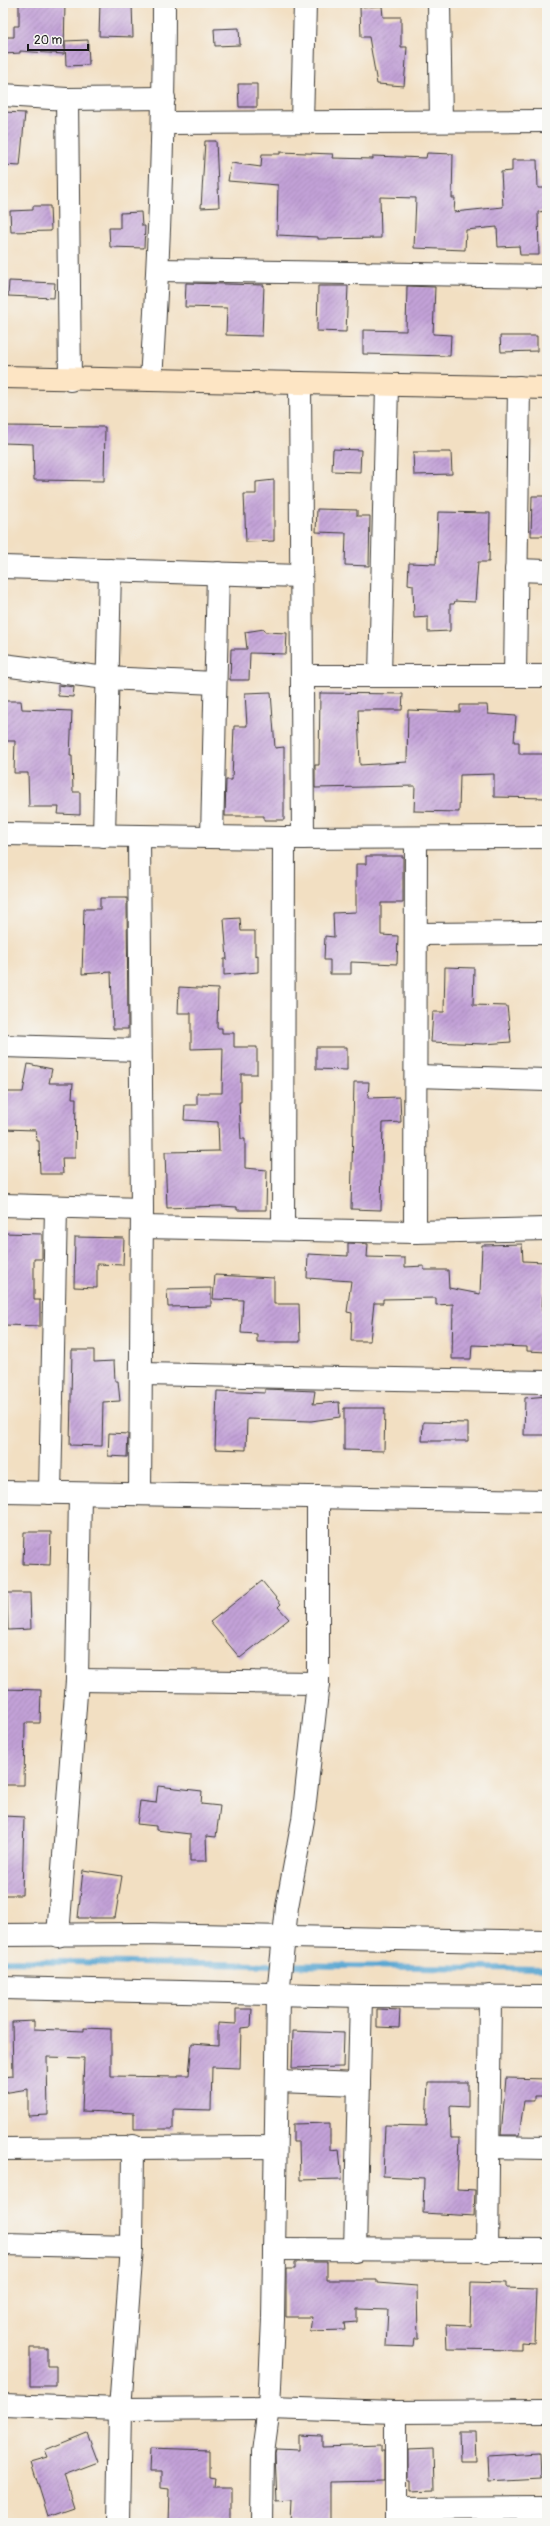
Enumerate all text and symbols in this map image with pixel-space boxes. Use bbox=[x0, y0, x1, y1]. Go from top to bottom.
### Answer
scale bar bbox=[28, 26, 88, 52]
text: 20 m bbox=[34, 33, 63, 48]

